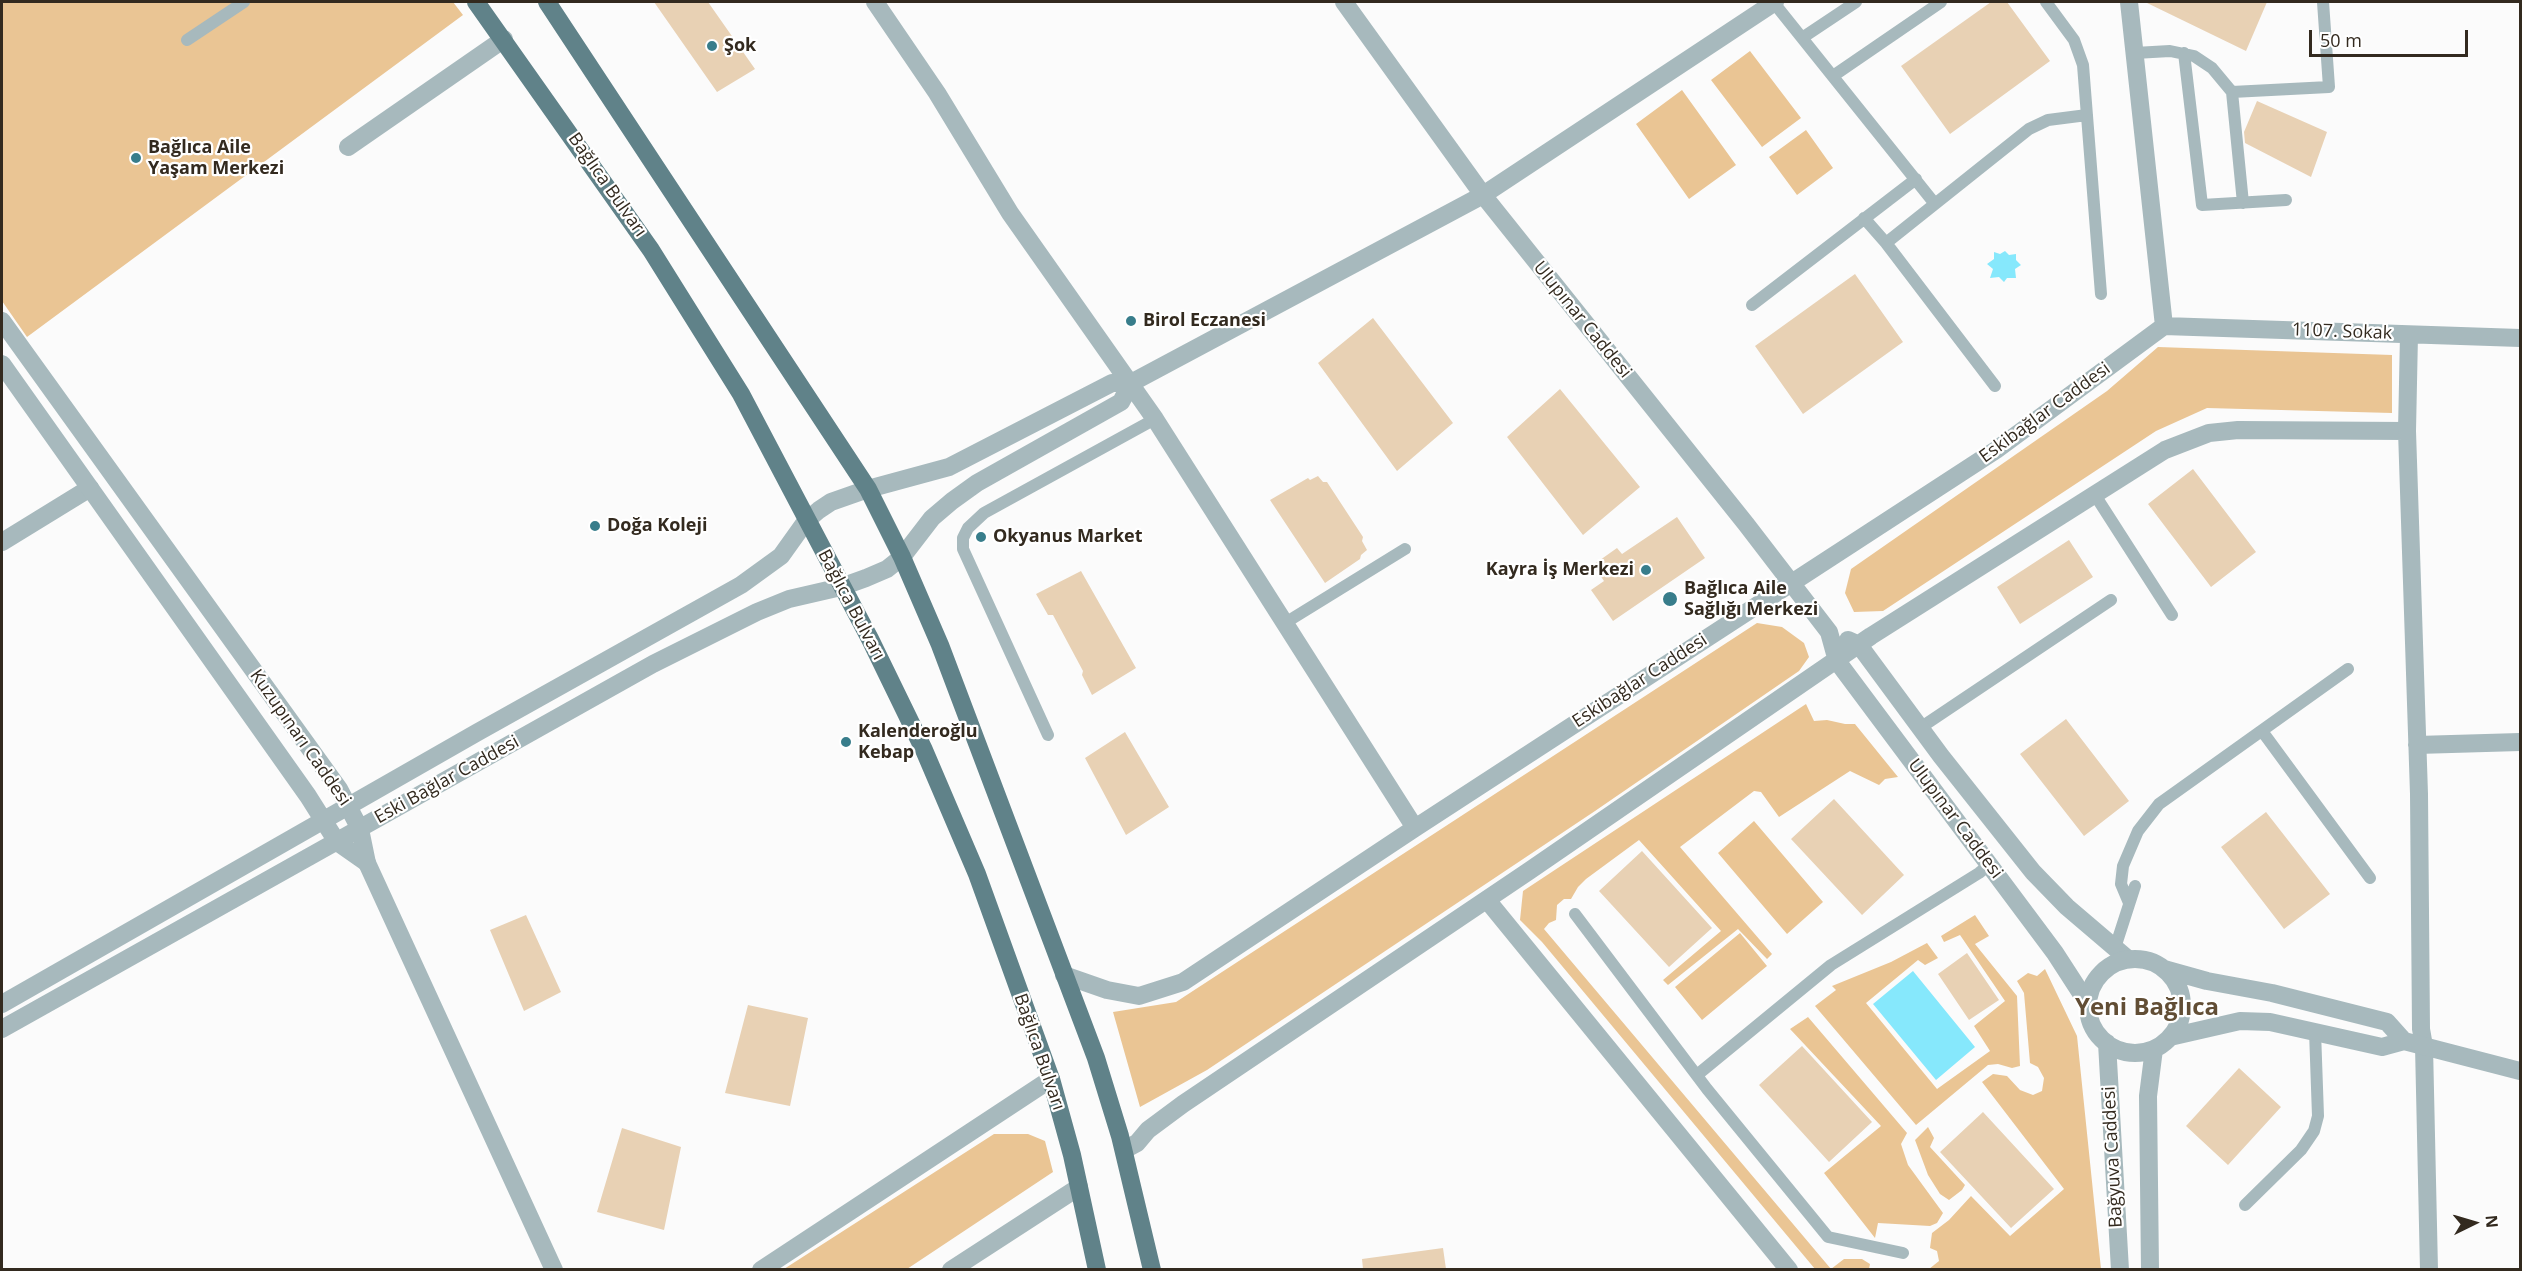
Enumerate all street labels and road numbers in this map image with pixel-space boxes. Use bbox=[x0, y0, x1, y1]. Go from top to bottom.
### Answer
street label: Bağlıca Bulvarı bbox=[563, 129, 651, 241]
street label: Ulupınar Caddesi bbox=[1528, 257, 1636, 383]
street label: 1107. Sokak bbox=[2292, 319, 2392, 345]
street label: Eskibağlar Caddesi bbox=[1975, 358, 2115, 468]
street label: Bağlıca Bulvarı bbox=[813, 546, 889, 664]
street label: Eskibağlar Caddesi bbox=[1568, 629, 1712, 733]
street label: Kuzupınarı Caddesi bbox=[245, 666, 355, 810]
street label: Eski Bağlar Caddesi bbox=[371, 731, 523, 829]
street label: Ulupınar Caddesi bbox=[1903, 755, 2007, 883]
street label: Bağlıca Bulvarı bbox=[1009, 991, 1069, 1113]
street label: Bağyuva Caddesi bbox=[2099, 1086, 2127, 1228]

